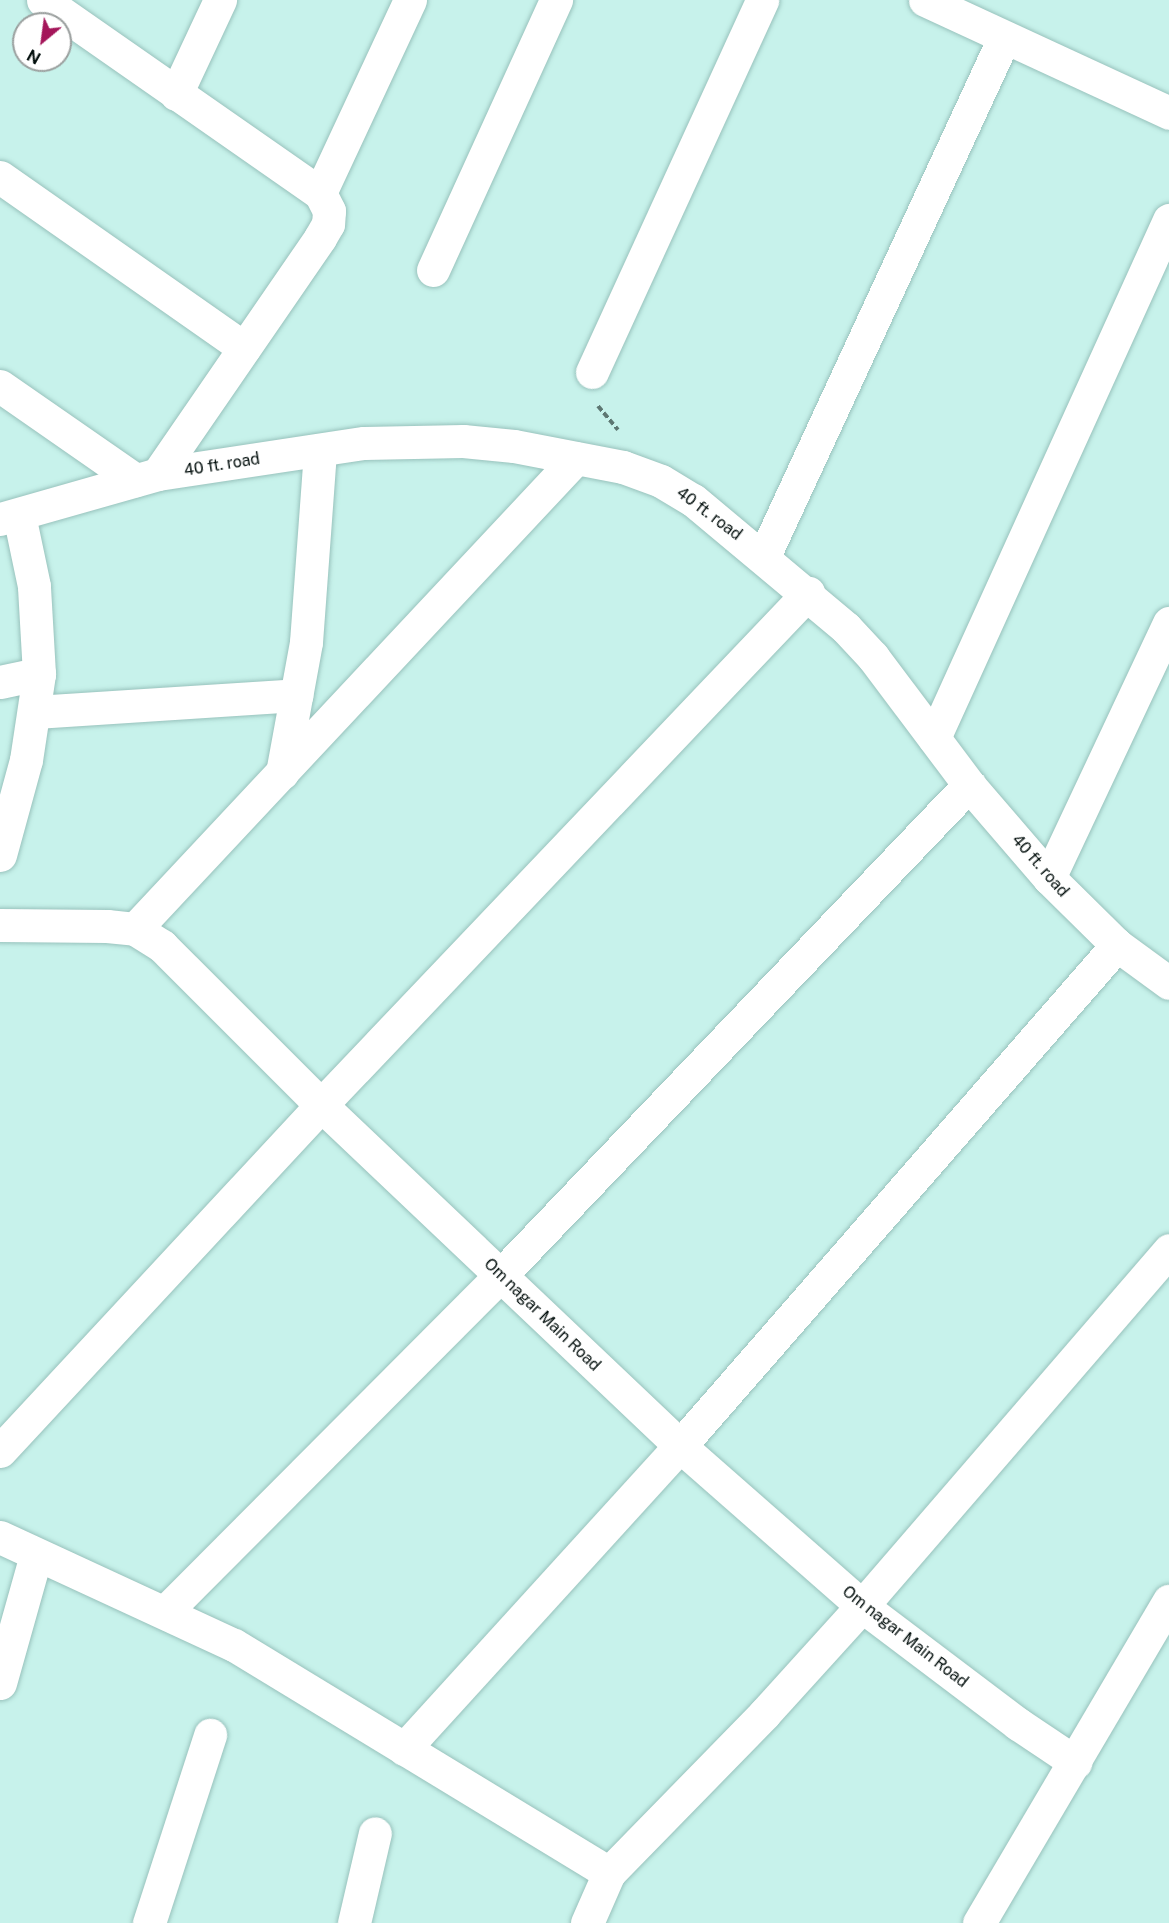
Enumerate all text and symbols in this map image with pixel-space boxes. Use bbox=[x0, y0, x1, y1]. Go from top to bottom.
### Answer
north arrow bbox=[12, 12, 72, 72]
text: N bbox=[24, 45, 44, 68]
street label: 40 ft. road bbox=[183, 450, 261, 480]
street label: 40 ft. road bbox=[673, 483, 745, 545]
street label: 40 ft. road bbox=[1008, 831, 1072, 901]
street label: Om nagar Main Road bbox=[480, 1255, 604, 1375]
street label: Om nagar Main Road bbox=[838, 1582, 972, 1692]

